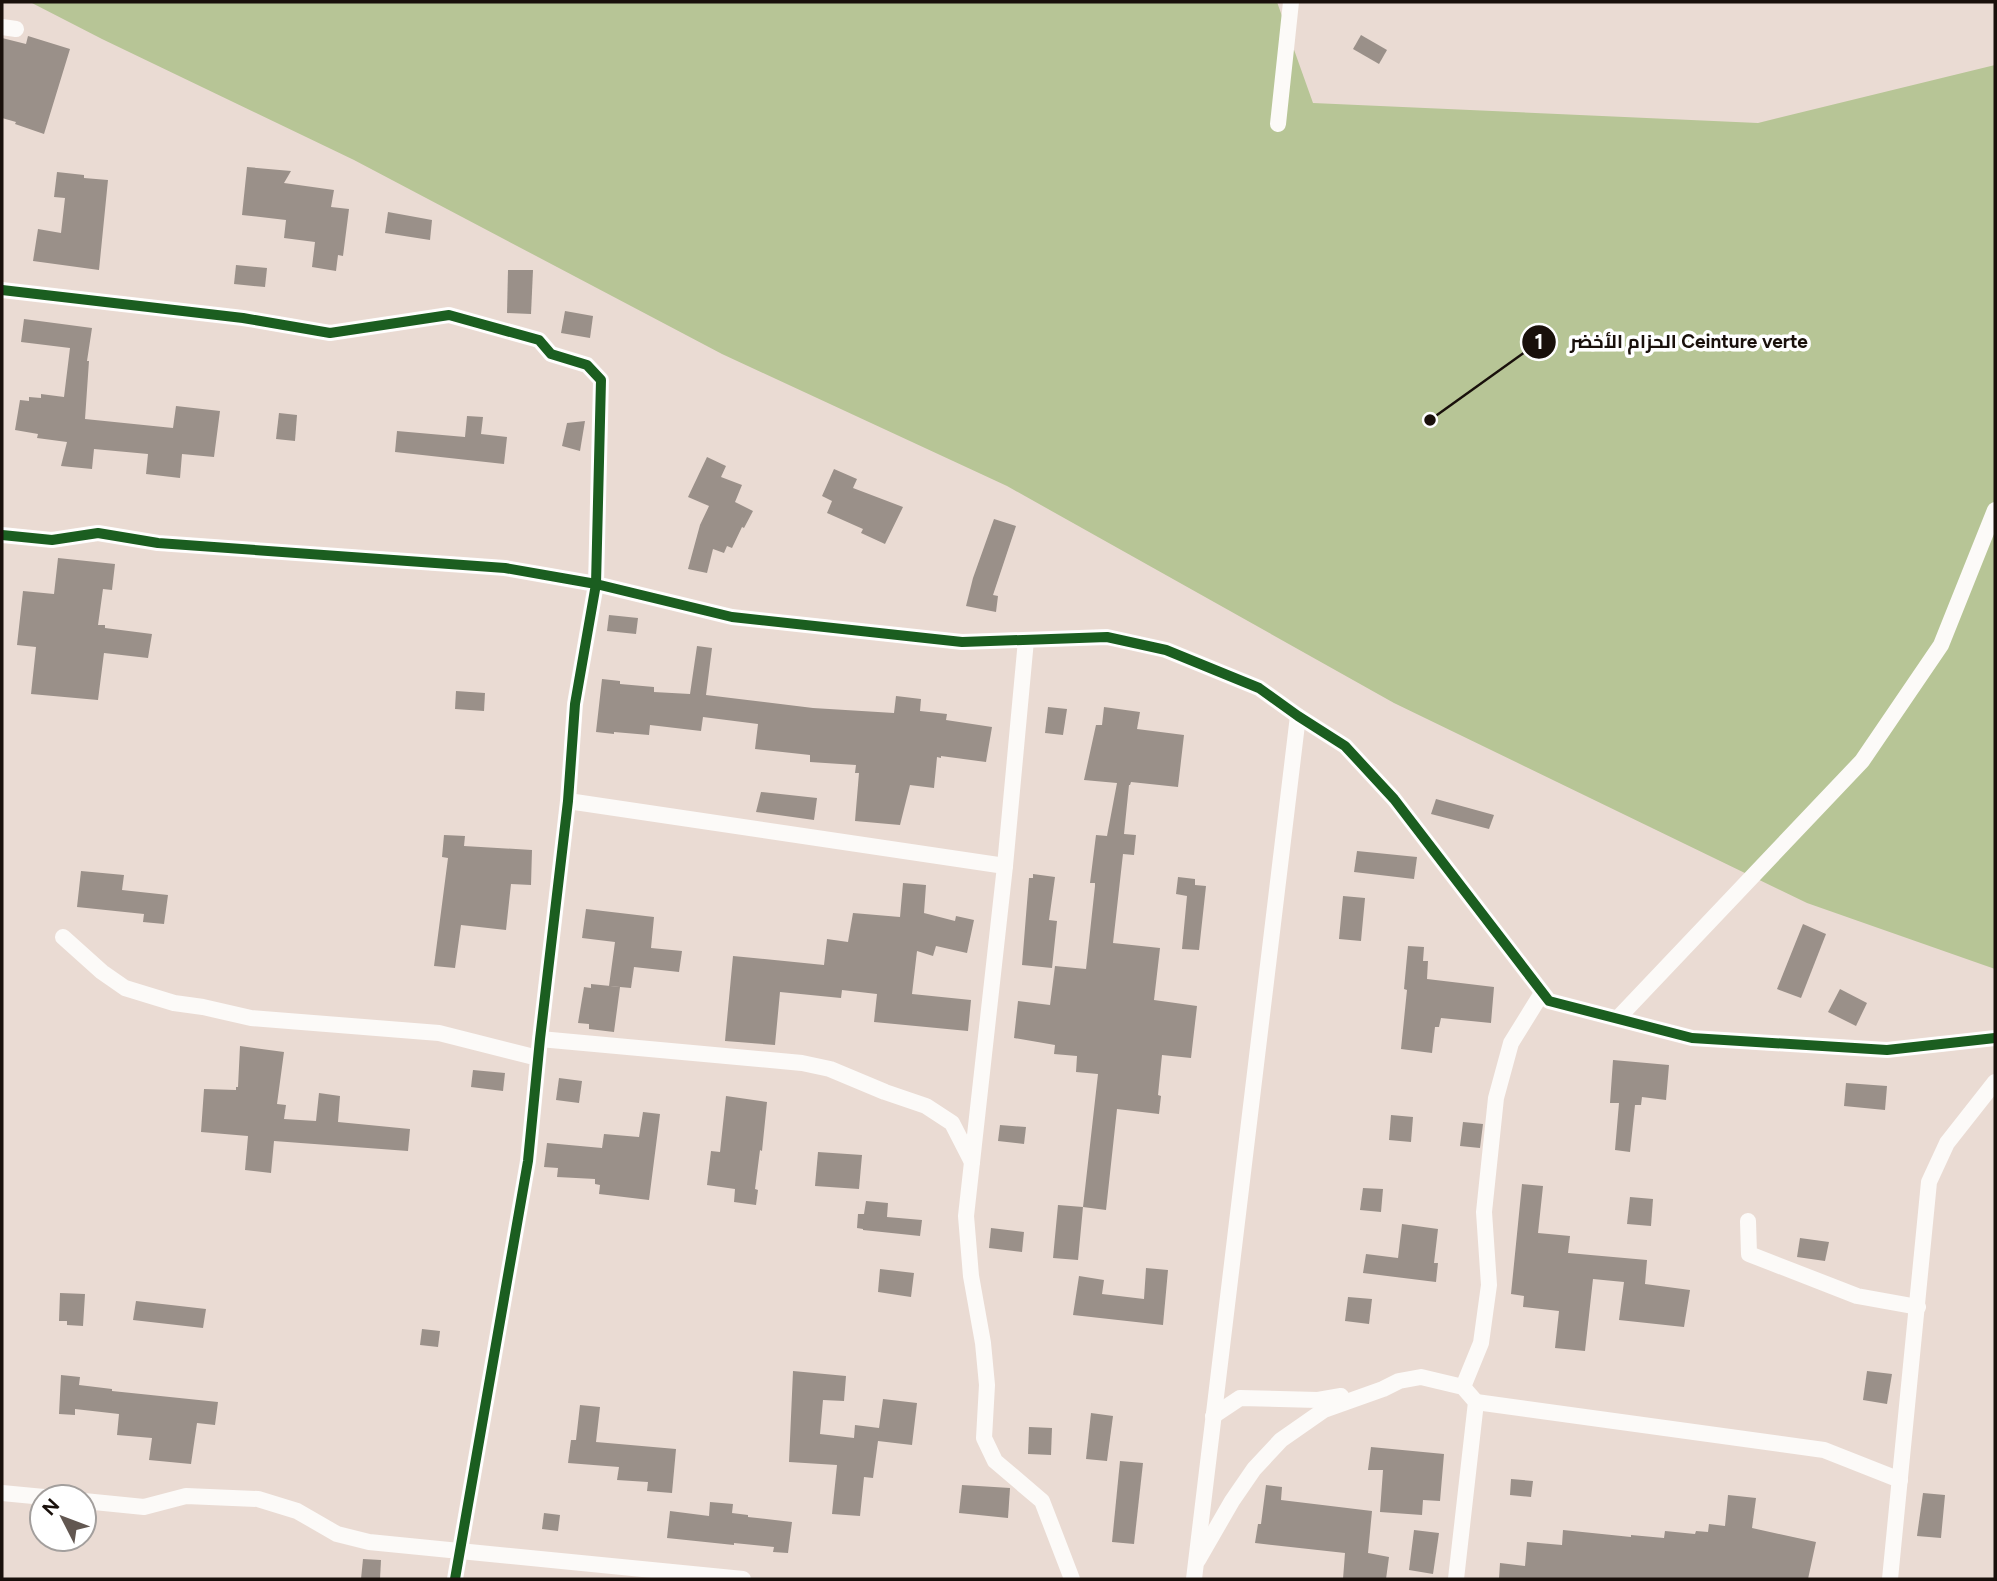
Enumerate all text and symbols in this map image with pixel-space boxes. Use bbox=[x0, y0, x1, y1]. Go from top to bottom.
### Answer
callout: الحزام الأخضر Ceinture verte bbox=[1521, 322, 1822, 362]
text: 1 bbox=[1535, 329, 1543, 354]
text: الحزام الأخضر Ceinture verte bbox=[1569, 330, 1808, 355]
north arrow bbox=[28, 1483, 98, 1553]
text: N bbox=[37, 1494, 64, 1520]

